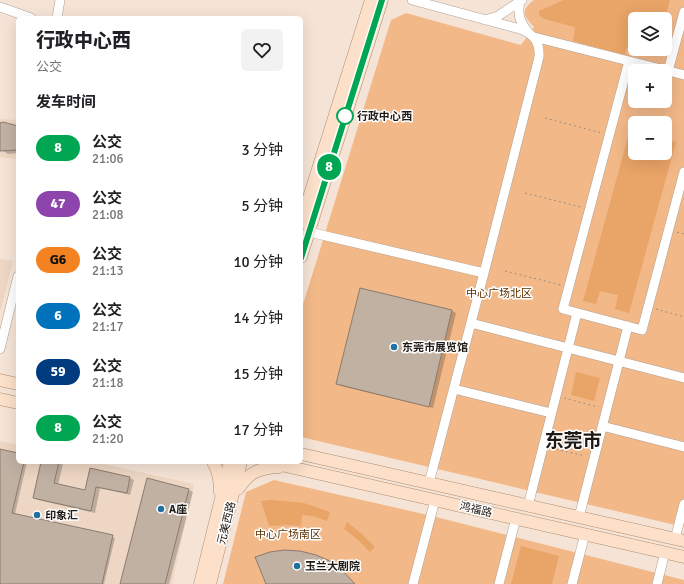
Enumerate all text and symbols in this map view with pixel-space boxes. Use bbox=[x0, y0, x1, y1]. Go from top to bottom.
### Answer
map controls bbox=[628, 12, 672, 160]
button: layers bbox=[628, 12, 672, 56]
text: 行政中心西 bbox=[36, 29, 131, 53]
button: heart bbox=[241, 29, 283, 71]
text: 公交 bbox=[36, 59, 62, 75]
button: + bbox=[628, 64, 672, 108]
text: 发车时间 bbox=[36, 93, 96, 111]
marker: 行政中心西 bbox=[336, 107, 354, 125]
place label: 行政中心西 bbox=[357, 110, 412, 123]
button: − bbox=[628, 116, 672, 160]
text: 公交 bbox=[92, 133, 122, 151]
text: 8 bbox=[54, 139, 62, 156]
text: 3 分钟 bbox=[242, 141, 283, 159]
text: 21:06 bbox=[92, 151, 124, 167]
line badge: 8 bbox=[316, 154, 342, 180]
text: 8 bbox=[325, 158, 333, 175]
text: 公交 bbox=[92, 189, 122, 207]
text: 47 bbox=[50, 195, 66, 212]
text: 5 分钟 bbox=[242, 197, 283, 215]
text: 21:08 bbox=[92, 207, 124, 223]
text: 公交 bbox=[92, 245, 122, 263]
text: G6 bbox=[50, 251, 66, 268]
text: 10 分钟 bbox=[233, 253, 283, 271]
text: 21:13 bbox=[92, 263, 124, 279]
park label: 中心广场北区 bbox=[466, 287, 532, 300]
text: 公交 bbox=[92, 301, 122, 319]
text: 6 bbox=[54, 307, 62, 324]
text: 14 分钟 bbox=[233, 309, 283, 327]
text: 21:17 bbox=[92, 319, 124, 335]
place label: 东莞市展览馆 bbox=[402, 341, 468, 354]
marker: 东莞市展览馆 bbox=[389, 342, 399, 352]
text: 公交 bbox=[92, 357, 122, 375]
text: 59 bbox=[50, 363, 66, 380]
text: 15 分钟 bbox=[233, 365, 283, 383]
text: 21:18 bbox=[92, 375, 124, 391]
text: 公交 bbox=[92, 413, 122, 431]
text: 8 bbox=[54, 419, 62, 436]
text: 17 分钟 bbox=[233, 421, 283, 439]
district label: 东莞市 bbox=[544, 429, 602, 453]
text: 21:20 bbox=[92, 431, 124, 447]
street label: 鸿福路 bbox=[458, 499, 493, 520]
street label: 元美西路 bbox=[215, 500, 238, 546]
place label: A座 bbox=[169, 503, 187, 516]
marker: A座 bbox=[156, 504, 166, 514]
place label: 印象汇 bbox=[45, 509, 78, 522]
marker: 印象汇 bbox=[32, 510, 42, 520]
park label: 中心广场南区 bbox=[255, 528, 321, 541]
place label: 玉兰大剧院 bbox=[305, 560, 360, 573]
marker: 玉兰大剧院 bbox=[292, 561, 302, 571]

